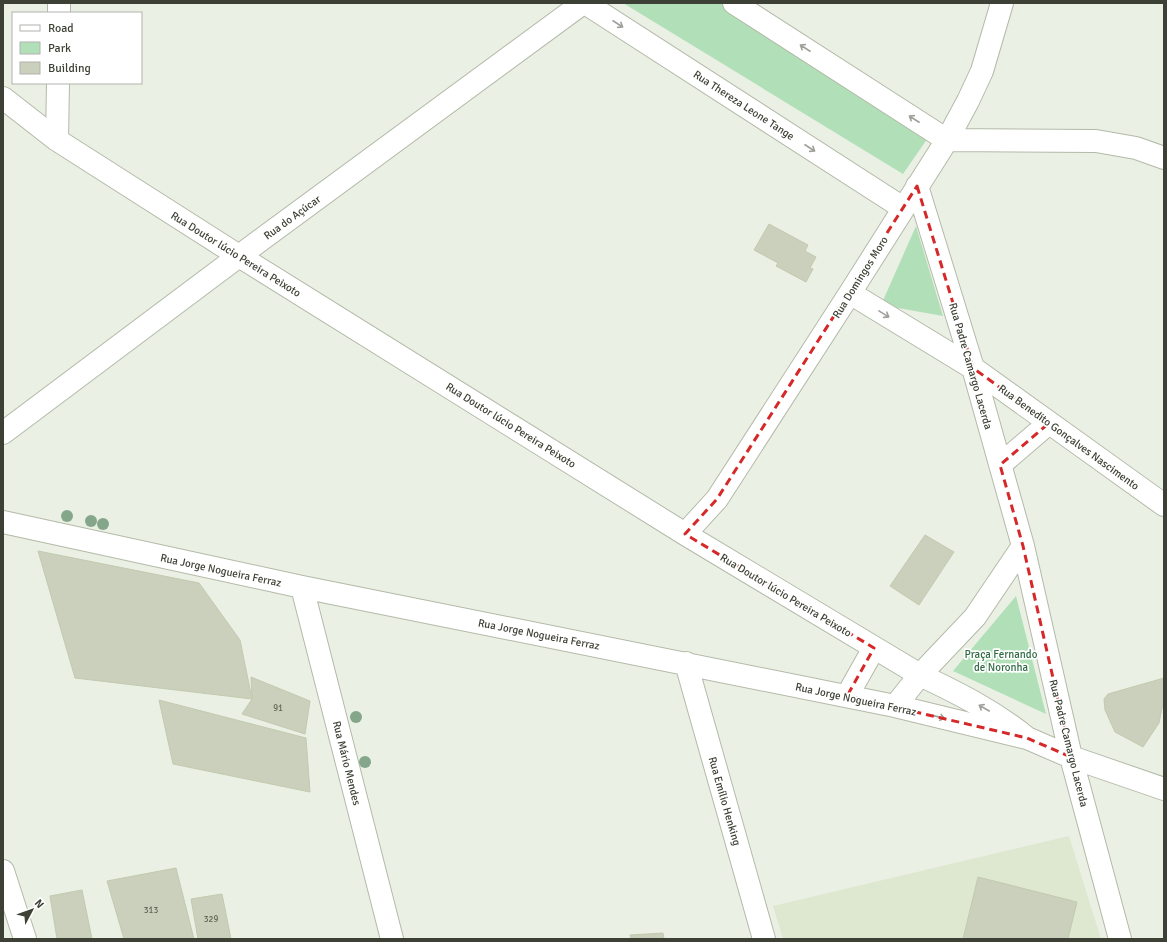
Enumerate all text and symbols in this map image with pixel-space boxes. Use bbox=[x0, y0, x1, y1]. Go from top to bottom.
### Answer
legend bbox=[12, 12, 142, 84]
one-way arrow bbox=[612, 20, 623, 28]
text: Road bbox=[48, 21, 74, 36]
text: Park bbox=[48, 41, 71, 56]
one-way arrow bbox=[799, 44, 811, 52]
text: Building bbox=[48, 61, 91, 76]
street label: Rua Thereza Leone Tange bbox=[691, 68, 797, 143]
one-way arrow bbox=[908, 114, 920, 122]
one-way arrow bbox=[804, 143, 815, 152]
street label: Rua do Açúcar bbox=[261, 192, 323, 242]
street label: Rua Doutor lúcio Pereira Peixoto bbox=[168, 209, 303, 300]
street label: Rua Domingos Moro bbox=[830, 234, 891, 321]
street label: Rua Padre Camargo Lacerda bbox=[946, 301, 995, 431]
one-way arrow bbox=[878, 310, 890, 318]
street label: Rua Doutor lúcio Pereira Peixoto bbox=[443, 380, 578, 471]
street label: Rua Benedito Gonçalves Nascimento bbox=[996, 382, 1142, 493]
street label: Rua Jorge Nogueira Ferraz bbox=[159, 551, 283, 590]
street label: Rua Doutor lúcio Pereira Peixoto bbox=[718, 551, 854, 640]
street label: Rua Jorge Nogueira Ferraz bbox=[477, 616, 601, 653]
park label: Praça Fernando de Noronha bbox=[965, 648, 1038, 674]
street label: Rua Padre Camargo Lacerda bbox=[1046, 678, 1091, 809]
street label: Rua Jorge Nogueira Ferraz bbox=[794, 680, 918, 719]
house number: 91 bbox=[273, 703, 283, 714]
one-way arrow bbox=[978, 703, 990, 711]
one-way arrow bbox=[932, 713, 945, 721]
street label: Rua Mário Mendes bbox=[330, 719, 363, 807]
street label: Rua Emílio Henking bbox=[706, 755, 743, 847]
north arrow bbox=[12, 890, 52, 930]
text: N bbox=[32, 897, 47, 911]
house number: 313 bbox=[144, 905, 158, 916]
house number: 329 bbox=[204, 914, 218, 925]

